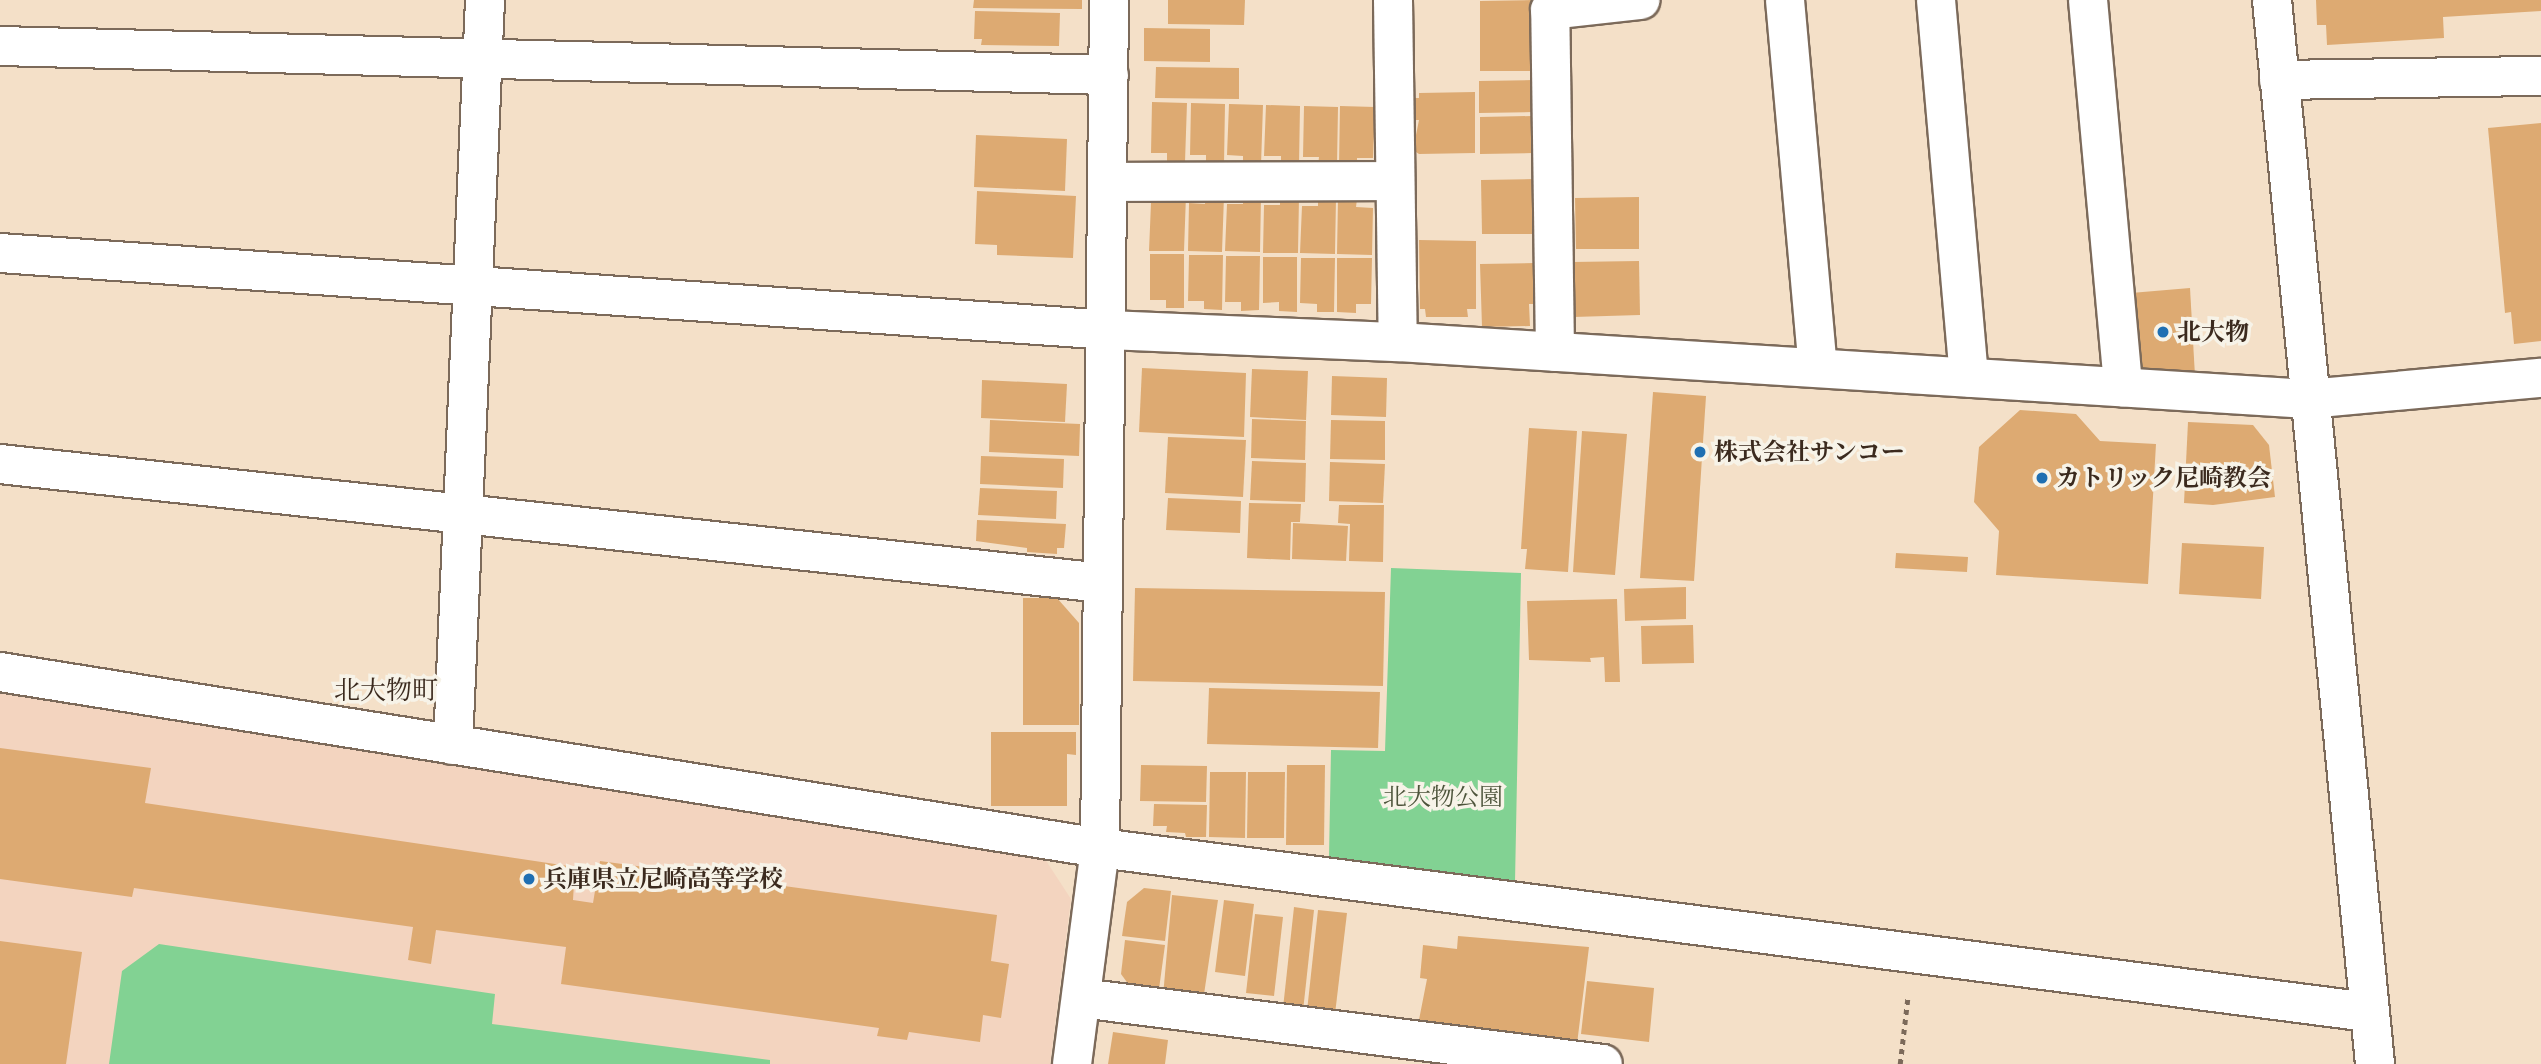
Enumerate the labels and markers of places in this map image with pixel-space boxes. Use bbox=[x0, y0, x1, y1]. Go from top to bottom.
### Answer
place label: 北大物 bbox=[2177, 318, 2249, 346]
marker: 北大物 bbox=[2155, 324, 2171, 340]
place label: 株式会社サンコー bbox=[1714, 438, 1906, 466]
marker: 株式会社サンコー bbox=[1692, 444, 1708, 460]
place label: カトリック尼崎教会 bbox=[2056, 464, 2272, 492]
marker: カトリック尼崎教会 bbox=[2034, 470, 2050, 486]
place label: 兵庫県立尼崎高等学校 bbox=[543, 865, 783, 893]
marker: 兵庫県立尼崎高等学校 bbox=[521, 871, 537, 887]

